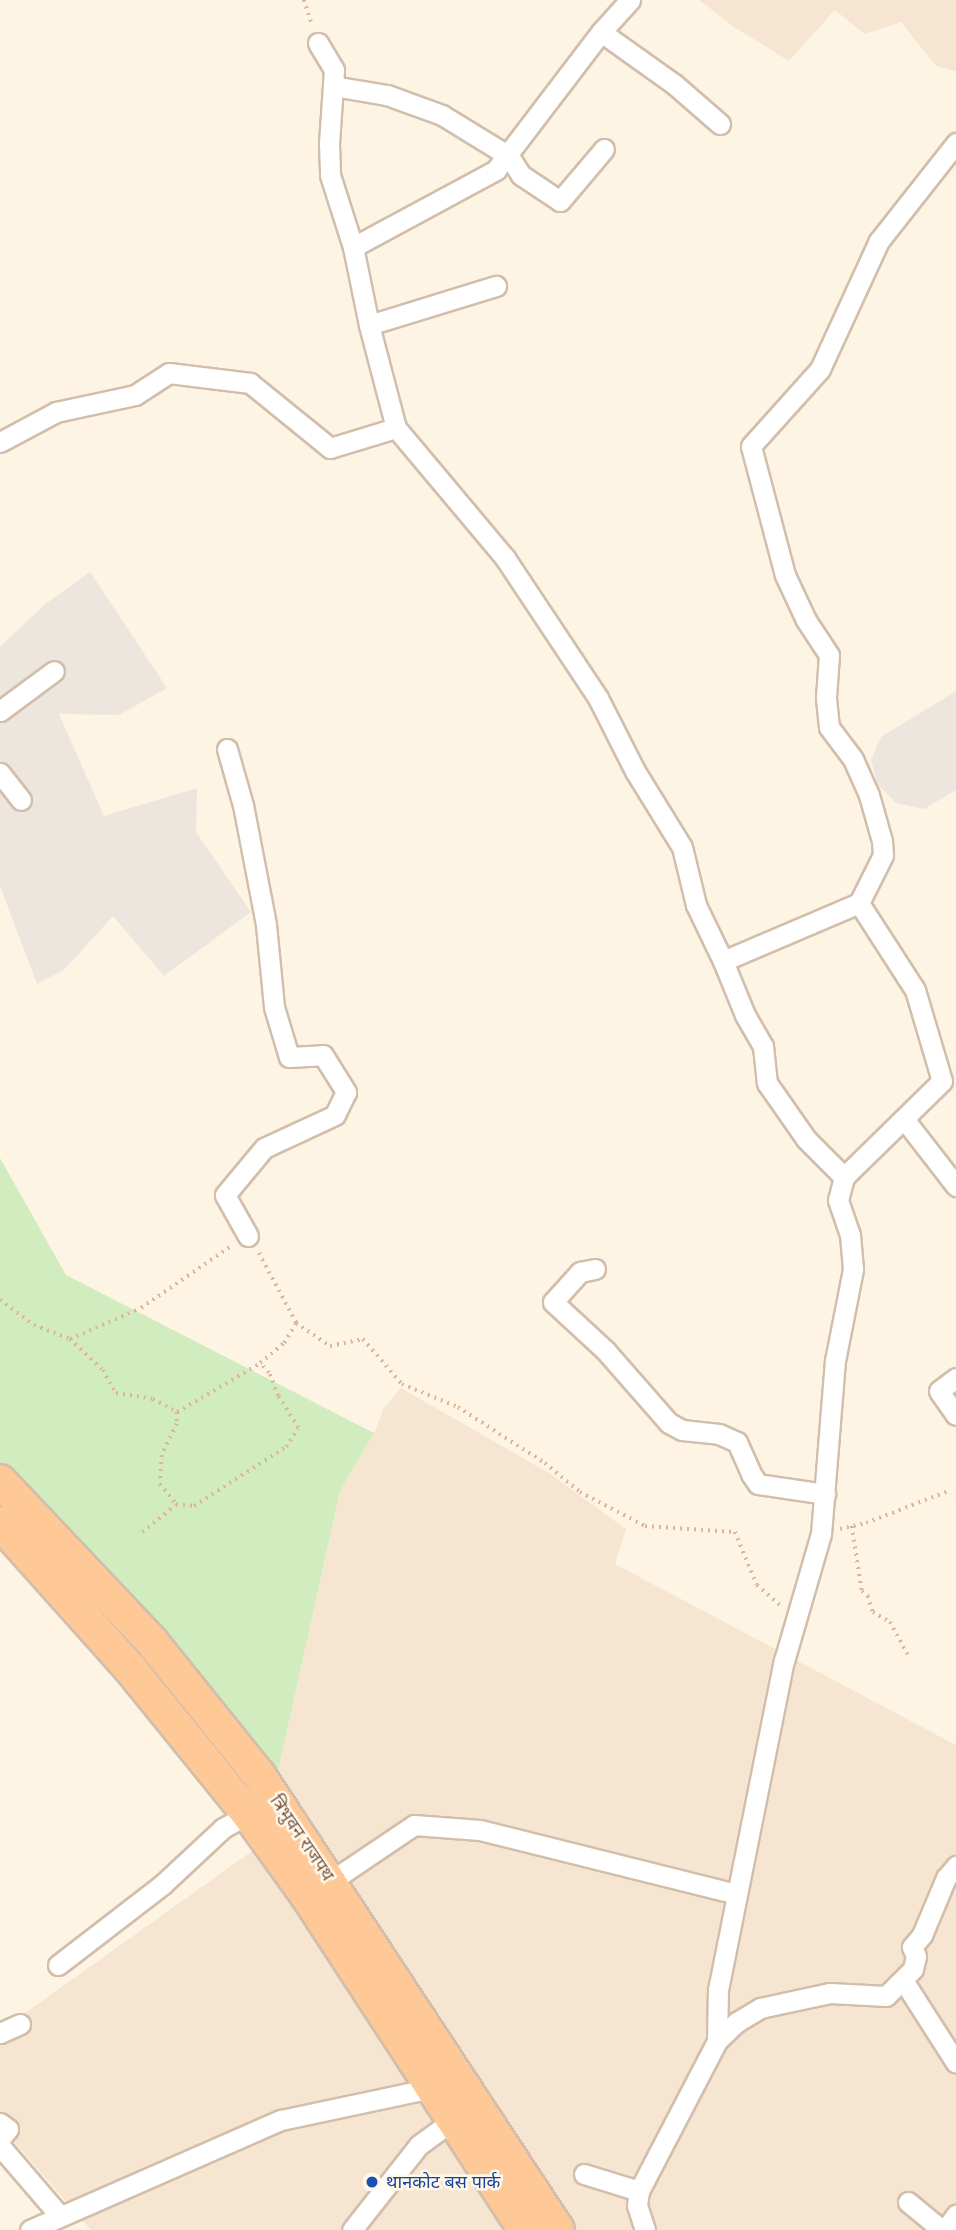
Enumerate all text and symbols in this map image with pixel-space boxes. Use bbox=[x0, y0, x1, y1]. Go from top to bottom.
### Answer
street label: त्रिभुवन राजपथ bbox=[265, 1791, 339, 1885]
place label: थानकोट बस पार्क bbox=[386, 2171, 500, 2193]
marker: थानकोट बस पार्क bbox=[364, 2174, 380, 2190]

